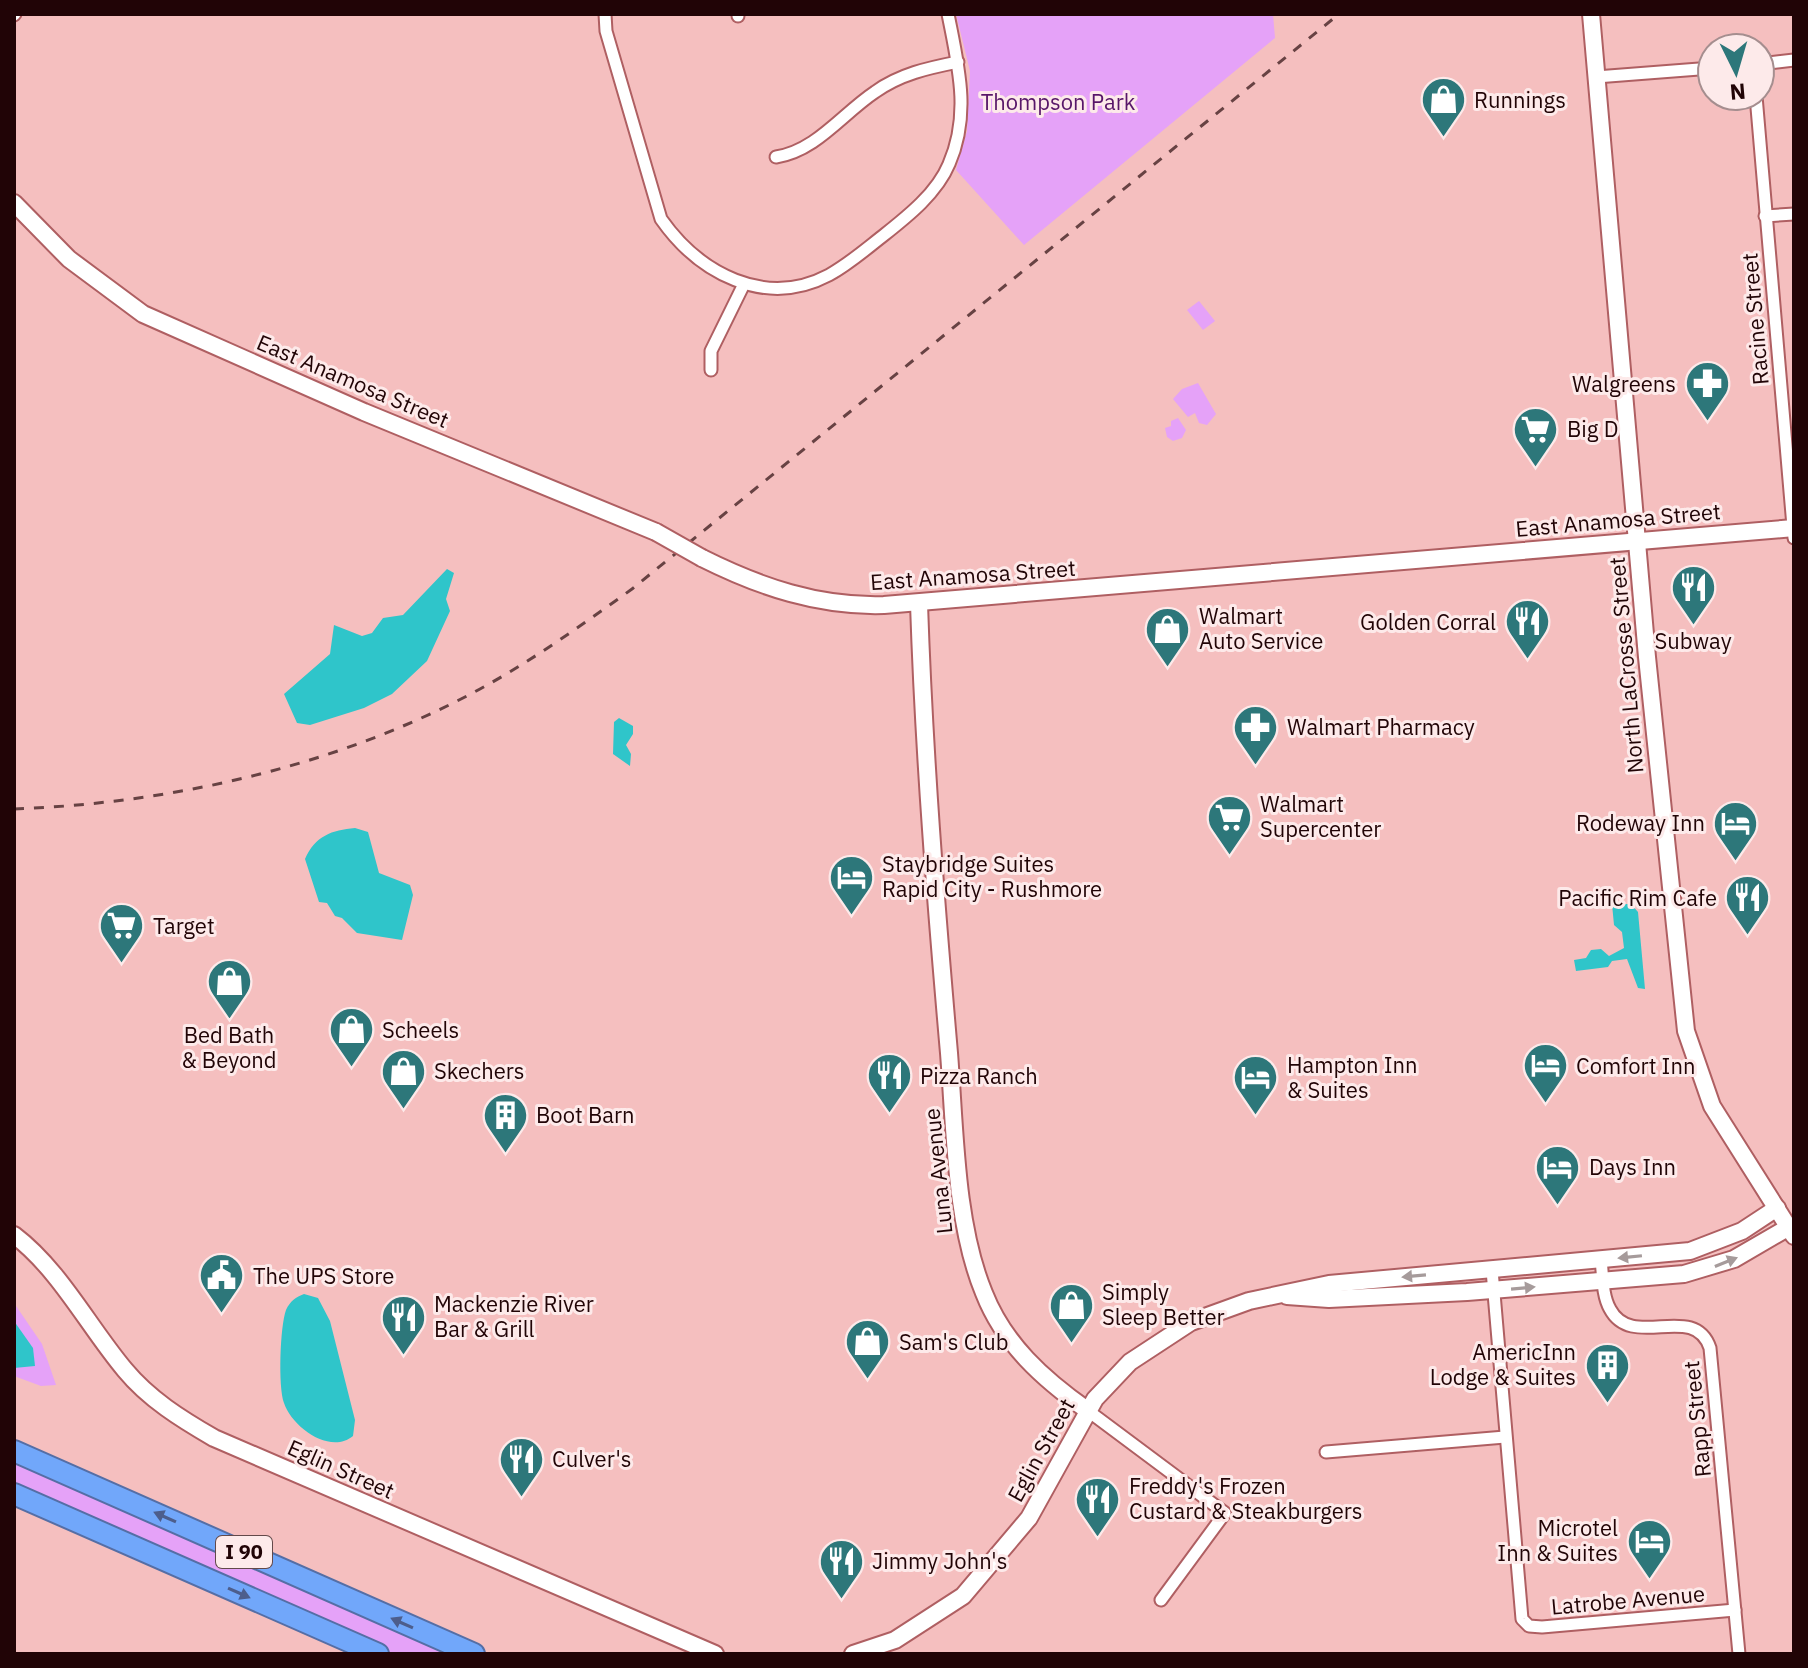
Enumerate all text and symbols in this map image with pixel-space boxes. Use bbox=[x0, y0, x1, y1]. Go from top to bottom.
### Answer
north arrow bbox=[1696, 32, 1776, 112]
shop icon: Runnings bbox=[1419, 76, 1467, 139]
text: N bbox=[1729, 77, 1747, 108]
place label: Runnings bbox=[1474, 85, 1566, 114]
park label: Thompson Park bbox=[981, 87, 1136, 116]
street label: Racine Street bbox=[1734, 252, 1775, 386]
street label: East Anamosa Street bbox=[253, 327, 454, 434]
pharmacy icon: Walgreens bbox=[1683, 360, 1731, 423]
place label: Walgreens bbox=[1572, 369, 1676, 398]
supermarket icon: Big D bbox=[1512, 405, 1560, 468]
place label: Big D bbox=[1567, 414, 1618, 443]
street label: East Anamosa Street bbox=[1514, 496, 1722, 543]
street label: East Anamosa Street bbox=[869, 553, 1077, 596]
street label: North LaCrosse Street bbox=[1602, 556, 1649, 774]
restaurant icon: Subway bbox=[1669, 564, 1717, 627]
restaurant icon: Golden Corral bbox=[1503, 598, 1551, 661]
place label: Walmart Auto Service bbox=[1199, 601, 1323, 655]
shop icon: Walmart Auto Service bbox=[1144, 605, 1192, 668]
place label: Golden Corral bbox=[1360, 607, 1496, 636]
place label: Subway bbox=[1654, 626, 1732, 655]
pharmacy icon: Walmart Pharmacy bbox=[1232, 703, 1280, 766]
place label: Walmart Pharmacy bbox=[1287, 712, 1475, 741]
place label: Walmart Supercenter bbox=[1260, 789, 1381, 843]
supermarket icon: Walmart Supercenter bbox=[1205, 793, 1253, 856]
hotel icon: Rodeway Inn bbox=[1712, 799, 1760, 862]
place label: Rodeway Inn bbox=[1576, 808, 1705, 837]
place label: Staybridge Suites Rapid City - Rushmore bbox=[882, 849, 1102, 903]
hotel icon: Staybridge Suites Rapid City - Rushmore bbox=[827, 853, 875, 916]
restaurant icon: Pacific Rim Cafe bbox=[1724, 874, 1772, 937]
place label: Pacific Rim Cafe bbox=[1558, 883, 1717, 912]
supermarket icon: Target bbox=[98, 902, 146, 965]
place label: Target bbox=[153, 911, 215, 940]
shop icon: Bed Bath & Beyond bbox=[205, 958, 253, 1021]
shop icon: Scheels bbox=[327, 1006, 375, 1069]
place label: Scheels bbox=[382, 1015, 459, 1044]
place label: Bed Bath & Beyond bbox=[181, 1020, 277, 1074]
hotel icon: Comfort Inn bbox=[1521, 1042, 1569, 1105]
shop icon: Skechers bbox=[379, 1047, 427, 1110]
place label: Hampton Inn & Suites bbox=[1287, 1050, 1418, 1104]
place label: Comfort Inn bbox=[1576, 1051, 1695, 1080]
restaurant icon: Pizza Ranch bbox=[865, 1052, 913, 1115]
hotel icon: Hampton Inn & Suites bbox=[1232, 1054, 1280, 1117]
place label: Skechers bbox=[434, 1056, 525, 1085]
place label: Pizza Ranch bbox=[920, 1061, 1038, 1090]
building icon: Boot Barn bbox=[481, 1091, 529, 1154]
place label: Boot Barn bbox=[536, 1100, 635, 1129]
street label: Luna Avenue bbox=[916, 1107, 959, 1235]
hotel icon: Days Inn bbox=[1534, 1143, 1582, 1206]
place label: Days Inn bbox=[1589, 1152, 1676, 1181]
one-way arrow bbox=[1617, 1251, 1642, 1264]
public building icon: The UPS Store bbox=[198, 1252, 246, 1315]
one-way arrow bbox=[1714, 1255, 1738, 1268]
place label: The UPS Store bbox=[253, 1261, 394, 1290]
one-way arrow bbox=[1401, 1270, 1426, 1283]
place label: Simply Sleep Better bbox=[1102, 1277, 1225, 1331]
shop icon: Simply Sleep Better bbox=[1047, 1281, 1095, 1344]
one-way arrow bbox=[1511, 1281, 1536, 1294]
place label: Mackenzie River Bar & Grill bbox=[434, 1289, 594, 1343]
restaurant icon: Mackenzie River Bar & Grill bbox=[379, 1293, 427, 1356]
shop icon: Sam's Club bbox=[844, 1318, 892, 1381]
place label: Sam's Club bbox=[899, 1327, 1009, 1356]
place label: AmericInn Lodge & Suites bbox=[1430, 1337, 1576, 1391]
building icon: AmericInn Lodge & Suites bbox=[1583, 1341, 1631, 1404]
street label: Rapp Street bbox=[1676, 1360, 1717, 1479]
street label: Eglin Street bbox=[1000, 1393, 1081, 1507]
street label: Eglin Street bbox=[283, 1432, 399, 1505]
restaurant icon: Culver's bbox=[497, 1435, 545, 1498]
place label: Culver's bbox=[552, 1444, 631, 1473]
place label: Freddy's Frozen Custard & Steakburgers bbox=[1129, 1471, 1363, 1525]
restaurant icon: Freddy's Frozen Custard & Steakburgers bbox=[1074, 1475, 1122, 1538]
one-way arrow bbox=[153, 1511, 176, 1524]
place label: Microtel Inn & Suites bbox=[1497, 1513, 1618, 1567]
hotel icon: Microtel Inn & Suites bbox=[1625, 1517, 1673, 1580]
road number: I 90 bbox=[216, 1536, 272, 1568]
restaurant icon: Jimmy John's bbox=[817, 1537, 865, 1600]
place label: Jimmy John's bbox=[872, 1546, 1007, 1575]
street label: Latrobe Avenue bbox=[1550, 1578, 1706, 1621]
one-way arrow bbox=[227, 1586, 251, 1599]
one-way arrow bbox=[391, 1616, 414, 1629]

